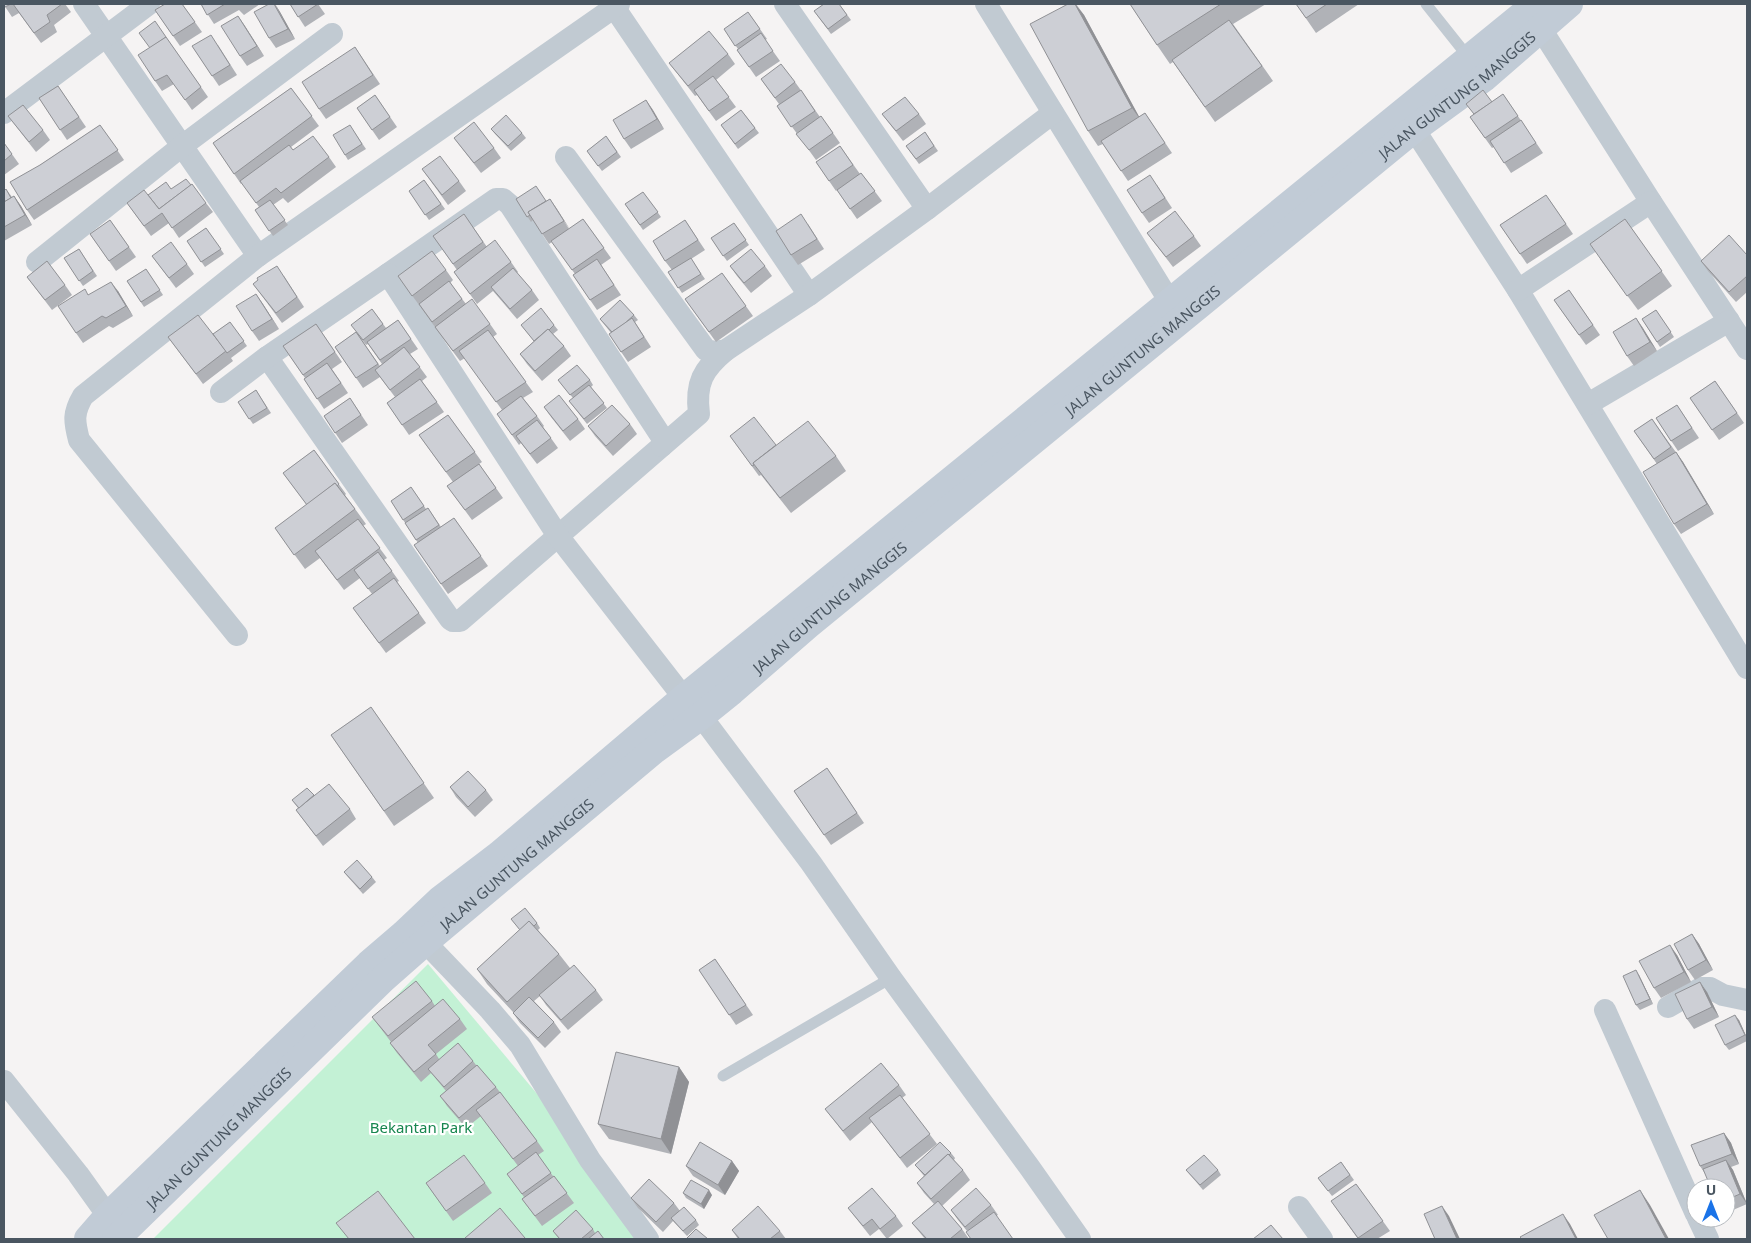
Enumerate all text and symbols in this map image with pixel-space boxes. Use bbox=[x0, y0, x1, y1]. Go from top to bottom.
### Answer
street label: JALAN GUNTUNG MANGGIS bbox=[1372, 26, 1540, 164]
street label: JALAN GUNTUNG MANGGIS bbox=[1059, 280, 1224, 421]
street label: JALAN GUNTUNG MANGGIS bbox=[747, 537, 911, 679]
street label: JALAN GUNTUNG MANGGIS bbox=[434, 794, 598, 936]
street label: JALAN GUNTUNG MANGGIS bbox=[140, 1063, 295, 1214]
park label: Bekantan Park bbox=[370, 1117, 472, 1137]
north arrow bbox=[1686, 1178, 1736, 1228]
text: U bbox=[1706, 1180, 1716, 1199]

